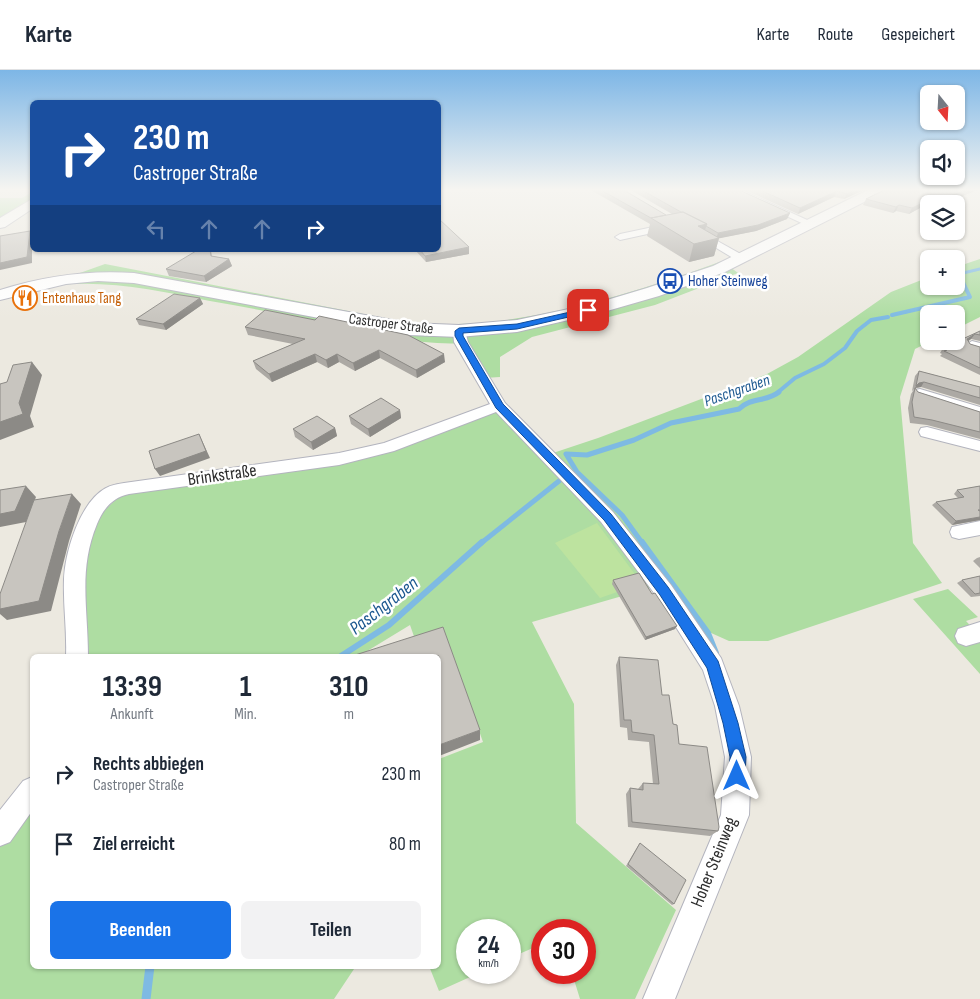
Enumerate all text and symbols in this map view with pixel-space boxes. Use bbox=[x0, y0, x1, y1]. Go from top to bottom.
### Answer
text: Karte bbox=[25, 20, 72, 49]
text: Karte bbox=[757, 24, 790, 45]
text: Route bbox=[818, 24, 853, 45]
text: Gespeichert bbox=[881, 24, 955, 45]
north arrow bbox=[920, 85, 965, 130]
map controls bbox=[920, 85, 965, 350]
text: 230 m bbox=[133, 117, 209, 160]
icon: right bbox=[50, 120, 115, 185]
button: sound bbox=[920, 140, 965, 185]
text: Castroper Straße bbox=[133, 160, 258, 187]
button: layers bbox=[920, 195, 965, 240]
icon: left bbox=[142, 215, 170, 243]
icon: ahead bbox=[195, 215, 223, 243]
icon: ahead bbox=[248, 215, 276, 243]
icon: right bbox=[301, 215, 329, 243]
button: + bbox=[920, 250, 965, 295]
bus stop icon: Hoher Steinweg bbox=[657, 268, 683, 294]
place label: Hoher Steinweg bbox=[688, 272, 767, 291]
restaurant icon: Entenhaus Tang bbox=[12, 285, 38, 311]
place label: Entenhaus Tang bbox=[42, 289, 121, 308]
pin bbox=[567, 289, 609, 331]
icon: arrive bbox=[574, 296, 602, 324]
button: − bbox=[920, 305, 965, 350]
street label: Castroper Straße bbox=[348, 309, 434, 339]
water label: Paschgraben bbox=[702, 371, 773, 411]
street label: Brinkstraße bbox=[186, 460, 258, 490]
water label: Paschgraben bbox=[345, 572, 423, 640]
text: 13:39 bbox=[102, 669, 162, 705]
text: 1 bbox=[240, 669, 251, 705]
text: 310 bbox=[329, 669, 369, 705]
text: Ankunft bbox=[111, 705, 154, 724]
text: Min. bbox=[234, 705, 257, 724]
text: m bbox=[344, 705, 354, 724]
position arrow bbox=[710, 749, 762, 801]
text: Rechts abbiegen bbox=[93, 753, 204, 776]
icon: right bbox=[50, 760, 78, 788]
text: 230 m bbox=[381, 763, 421, 786]
text: Castroper Straße bbox=[93, 776, 184, 795]
street label: Hoher Steinweg bbox=[686, 814, 742, 910]
icon: arrive bbox=[50, 830, 78, 858]
text: Ziel erreicht bbox=[93, 833, 175, 856]
text: 80 m bbox=[389, 833, 421, 856]
button: Beenden bbox=[50, 901, 231, 959]
button: Teilen bbox=[241, 901, 421, 959]
speed limit sign: 30 bbox=[531, 919, 596, 984]
text: 24 bbox=[477, 930, 500, 961]
text: km/h bbox=[478, 956, 499, 971]

